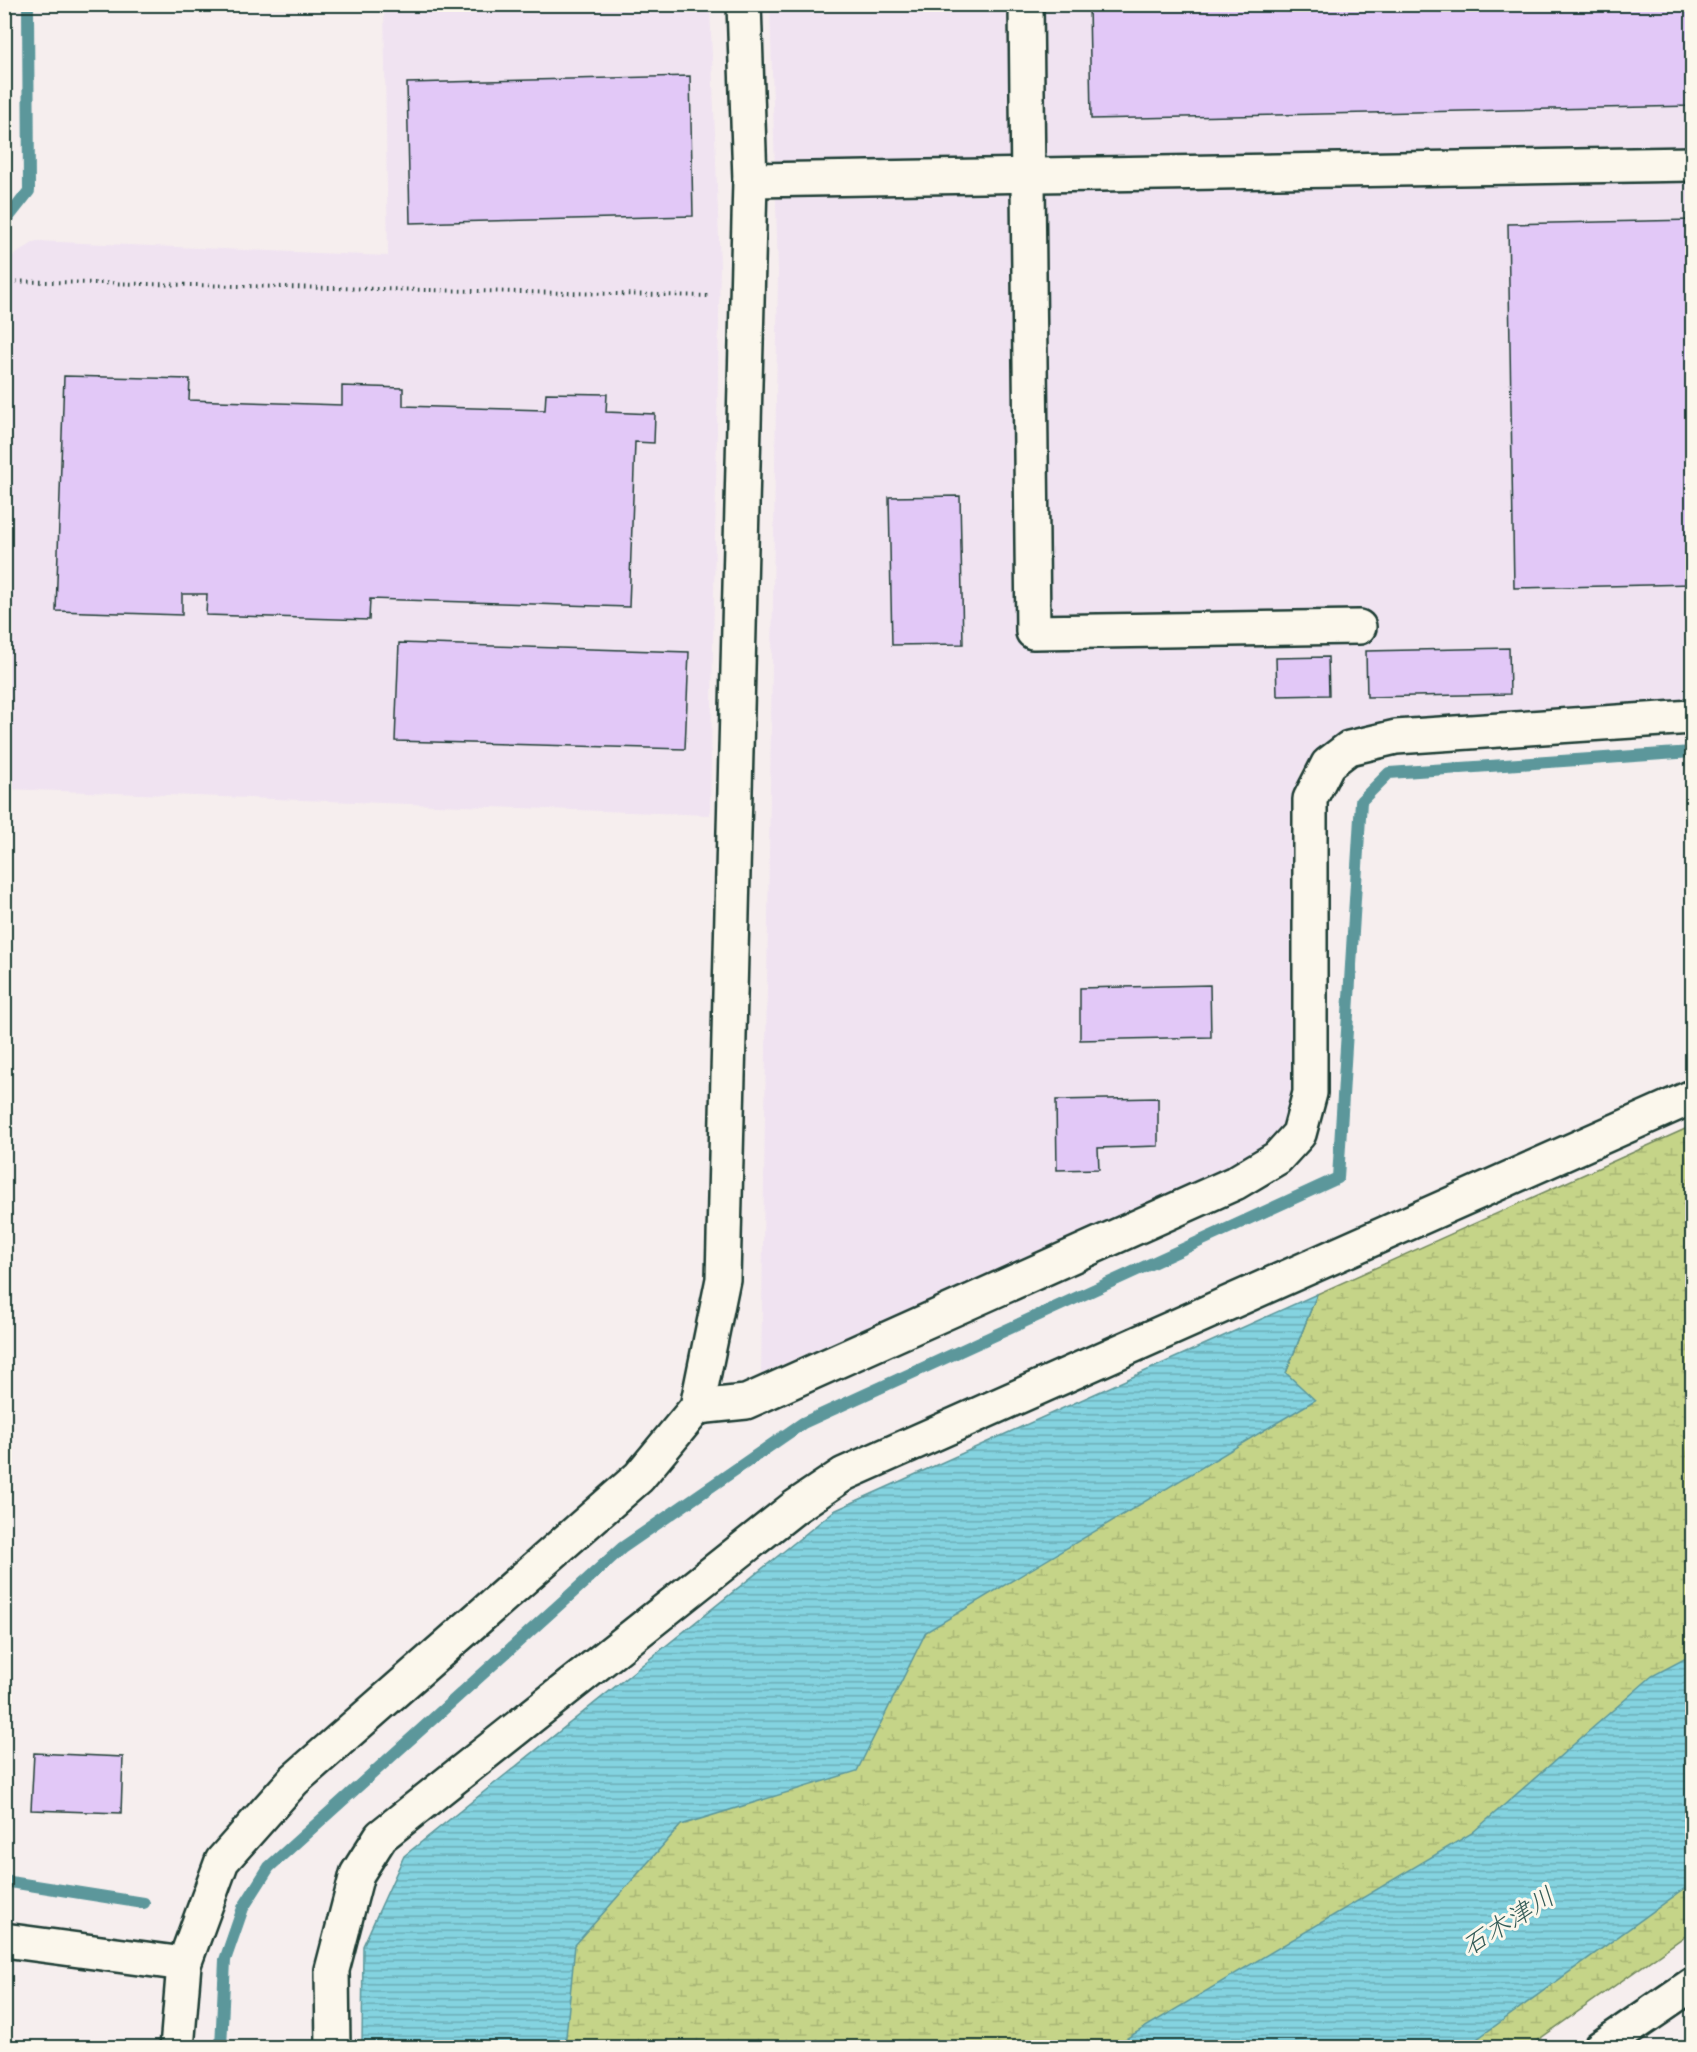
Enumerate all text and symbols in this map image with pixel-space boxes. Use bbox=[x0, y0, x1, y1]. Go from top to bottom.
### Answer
water label: 石木津川 bbox=[1455, 1880, 1561, 1963]

